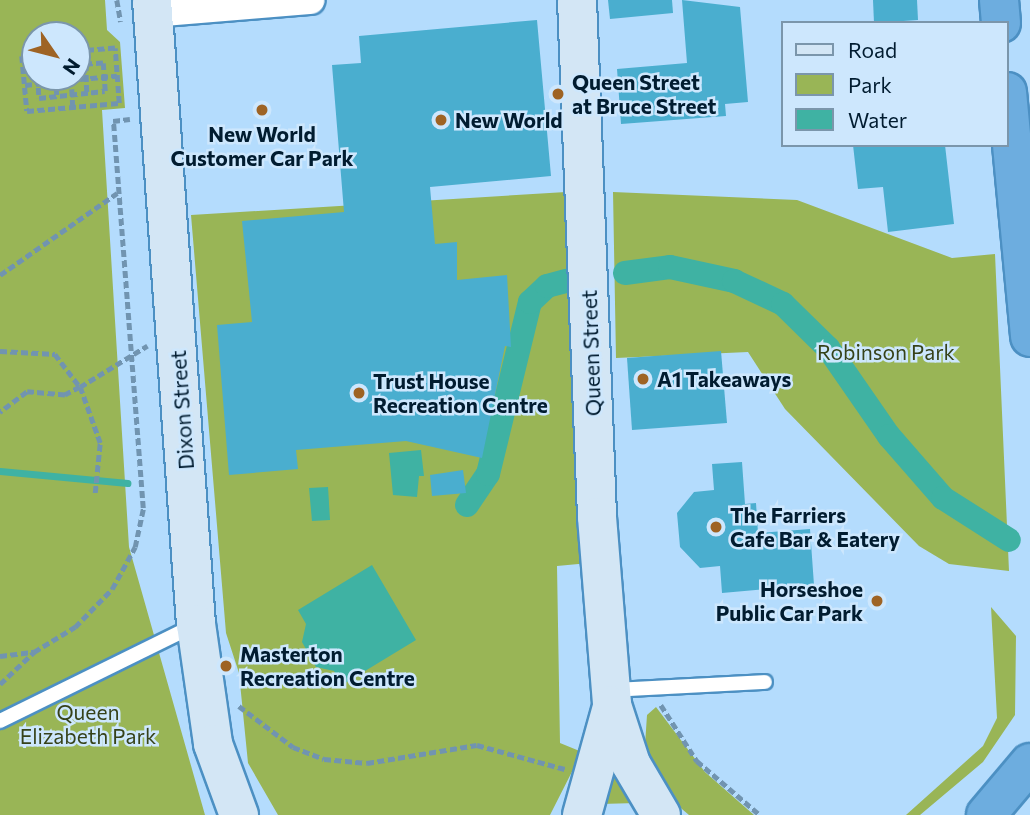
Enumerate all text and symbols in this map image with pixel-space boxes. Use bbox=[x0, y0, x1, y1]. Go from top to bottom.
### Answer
north arrow bbox=[21, 21, 91, 91]
legend bbox=[782, 21, 1009, 147]
text: Road bbox=[848, 37, 897, 62]
text: N bbox=[58, 55, 85, 80]
place label: Queen Street at Bruce Street bbox=[572, 69, 716, 119]
text: Park bbox=[848, 72, 892, 97]
marker: Queen Street at Bruce Street bbox=[550, 86, 566, 102]
marker: New World Customer Car Park bbox=[254, 102, 270, 118]
place label: New World bbox=[455, 107, 563, 133]
text: Water bbox=[848, 107, 907, 132]
marker: New World bbox=[433, 112, 449, 128]
place label: New World Customer Car Park bbox=[171, 121, 353, 171]
street label: Queen Street bbox=[576, 289, 606, 417]
park label: Robinson Park bbox=[817, 339, 955, 365]
street label: Dixon Street bbox=[165, 350, 199, 470]
place label: A1 Takeaways bbox=[657, 366, 791, 392]
place label: Trust House Recreation Centre bbox=[373, 368, 548, 418]
marker: A1 Takeaways bbox=[635, 371, 651, 387]
marker: Trust House Recreation Centre bbox=[351, 385, 367, 401]
place label: The Farriers Cafe Bar & Eatery bbox=[730, 502, 900, 552]
marker: The Farriers Cafe Bar & Eatery bbox=[708, 519, 724, 535]
place label: Horseshoe Public Car Park bbox=[716, 576, 863, 626]
marker: Horseshoe Public Car Park bbox=[869, 593, 885, 609]
place label: Masterton Recreation Centre bbox=[240, 641, 415, 691]
marker: Masterton Recreation Centre bbox=[218, 658, 234, 674]
park label: Queen Elizabeth Park bbox=[20, 699, 156, 749]

